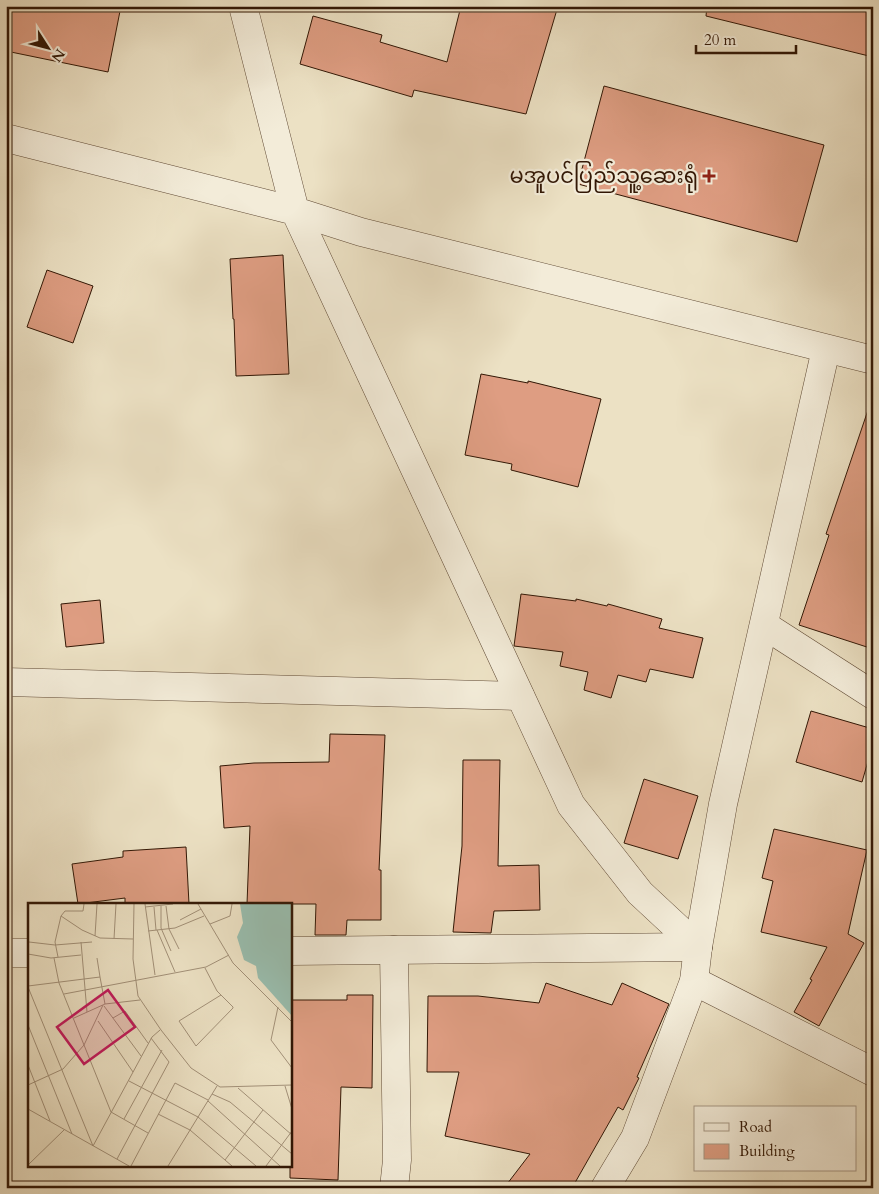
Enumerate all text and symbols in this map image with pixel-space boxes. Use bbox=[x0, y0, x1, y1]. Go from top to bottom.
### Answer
north arrow bbox=[22, 22, 72, 72]
scale bar bbox=[696, 22, 796, 54]
text: 20 m bbox=[704, 30, 736, 50]
text: N bbox=[47, 45, 69, 66]
place label: မအူပင်ပြည်သူ့ဆေးရုံ bbox=[509, 160, 698, 193]
marker: မအူပင်ပြည်သူ့ဆေးရုံ bbox=[702, 169, 716, 183]
inset map bbox=[28, 903, 291, 1166]
legend bbox=[694, 1106, 856, 1172]
text: Road bbox=[739, 1117, 772, 1137]
text: Building bbox=[739, 1141, 795, 1161]

